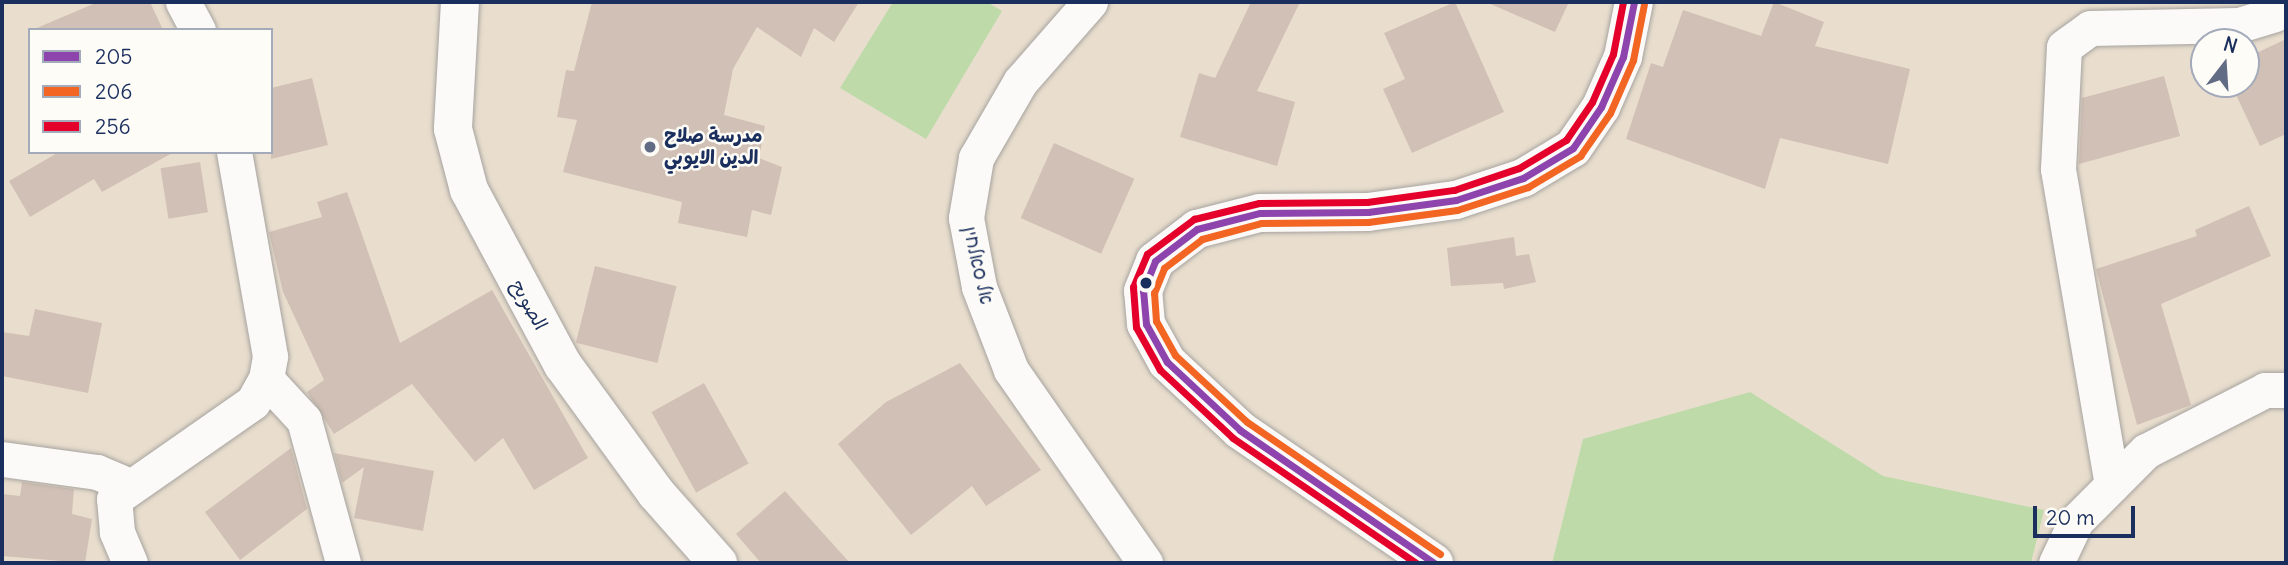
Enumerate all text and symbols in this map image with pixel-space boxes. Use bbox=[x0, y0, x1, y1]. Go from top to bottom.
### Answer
legend bbox=[28, 28, 273, 154]
north arrow bbox=[2190, 28, 2260, 98]
text: N bbox=[2221, 31, 2240, 58]
text: 205 bbox=[95, 43, 132, 70]
text: 206 bbox=[95, 78, 132, 105]
text: 256 bbox=[95, 113, 131, 140]
place label: مدرسة صلاح الدين الايوبي bbox=[664, 125, 763, 169]
marker: مدرسة صلاح الدين الايوبي bbox=[642, 139, 658, 155]
street label: אל סאלחין bbox=[958, 224, 998, 306]
street label: الصويح bbox=[506, 276, 552, 334]
unlabelled marker bbox=[1139, 276, 1153, 290]
scale bar bbox=[2036, 491, 2138, 536]
text: 20 m bbox=[2046, 504, 2095, 531]

